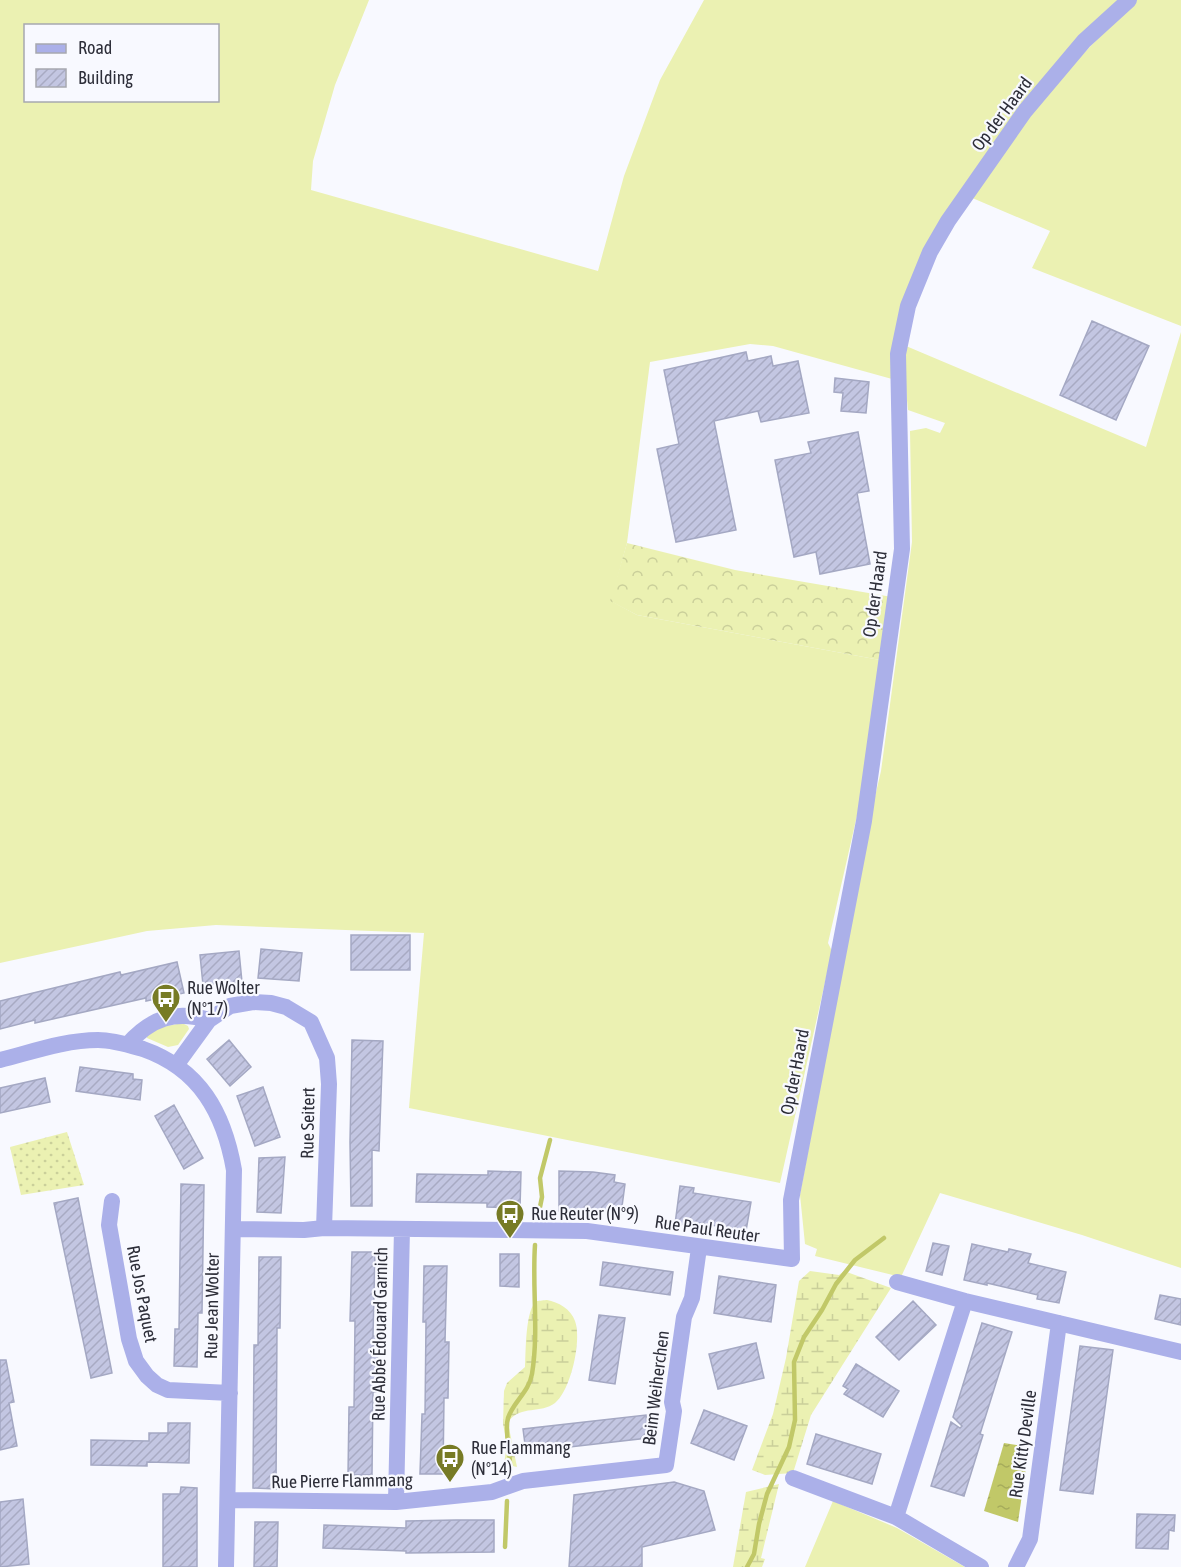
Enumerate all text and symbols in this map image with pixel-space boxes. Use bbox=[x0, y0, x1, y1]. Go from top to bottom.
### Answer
legend bbox=[24, 24, 219, 102]
text: Road bbox=[78, 37, 112, 58]
text: Building bbox=[78, 67, 133, 88]
street label: Op der Haard bbox=[967, 73, 1036, 155]
street label: Op der Haard bbox=[858, 549, 891, 638]
place label: Rue Wolter (N°17) bbox=[187, 977, 260, 1019]
bus stop icon: Rue Wolter (N°17) bbox=[150, 982, 182, 1024]
street label: Op der Haard bbox=[776, 1027, 813, 1117]
street label: Rue Seitert bbox=[296, 1087, 319, 1159]
bus stop icon: Rue Reuter (N°9) bbox=[494, 1198, 526, 1240]
place label: Rue Reuter (N°9) bbox=[531, 1203, 639, 1224]
street label: Rue Paul Reuter bbox=[653, 1211, 761, 1246]
street label: Rue Jos Paquet bbox=[123, 1243, 162, 1344]
street label: Rue Abbé Édouard Garnich bbox=[367, 1247, 392, 1421]
street label: Rue Jean Wolter bbox=[200, 1252, 223, 1359]
street label: Beim Weiherchen bbox=[638, 1329, 673, 1447]
street label: Rue Kitty Deville bbox=[1005, 1389, 1040, 1499]
place label: Rue Flammang (N°14) bbox=[471, 1437, 571, 1479]
bus stop icon: Rue Flammang (N°14) bbox=[434, 1442, 466, 1484]
street label: Rue Pierre Flammang bbox=[271, 1469, 413, 1492]

